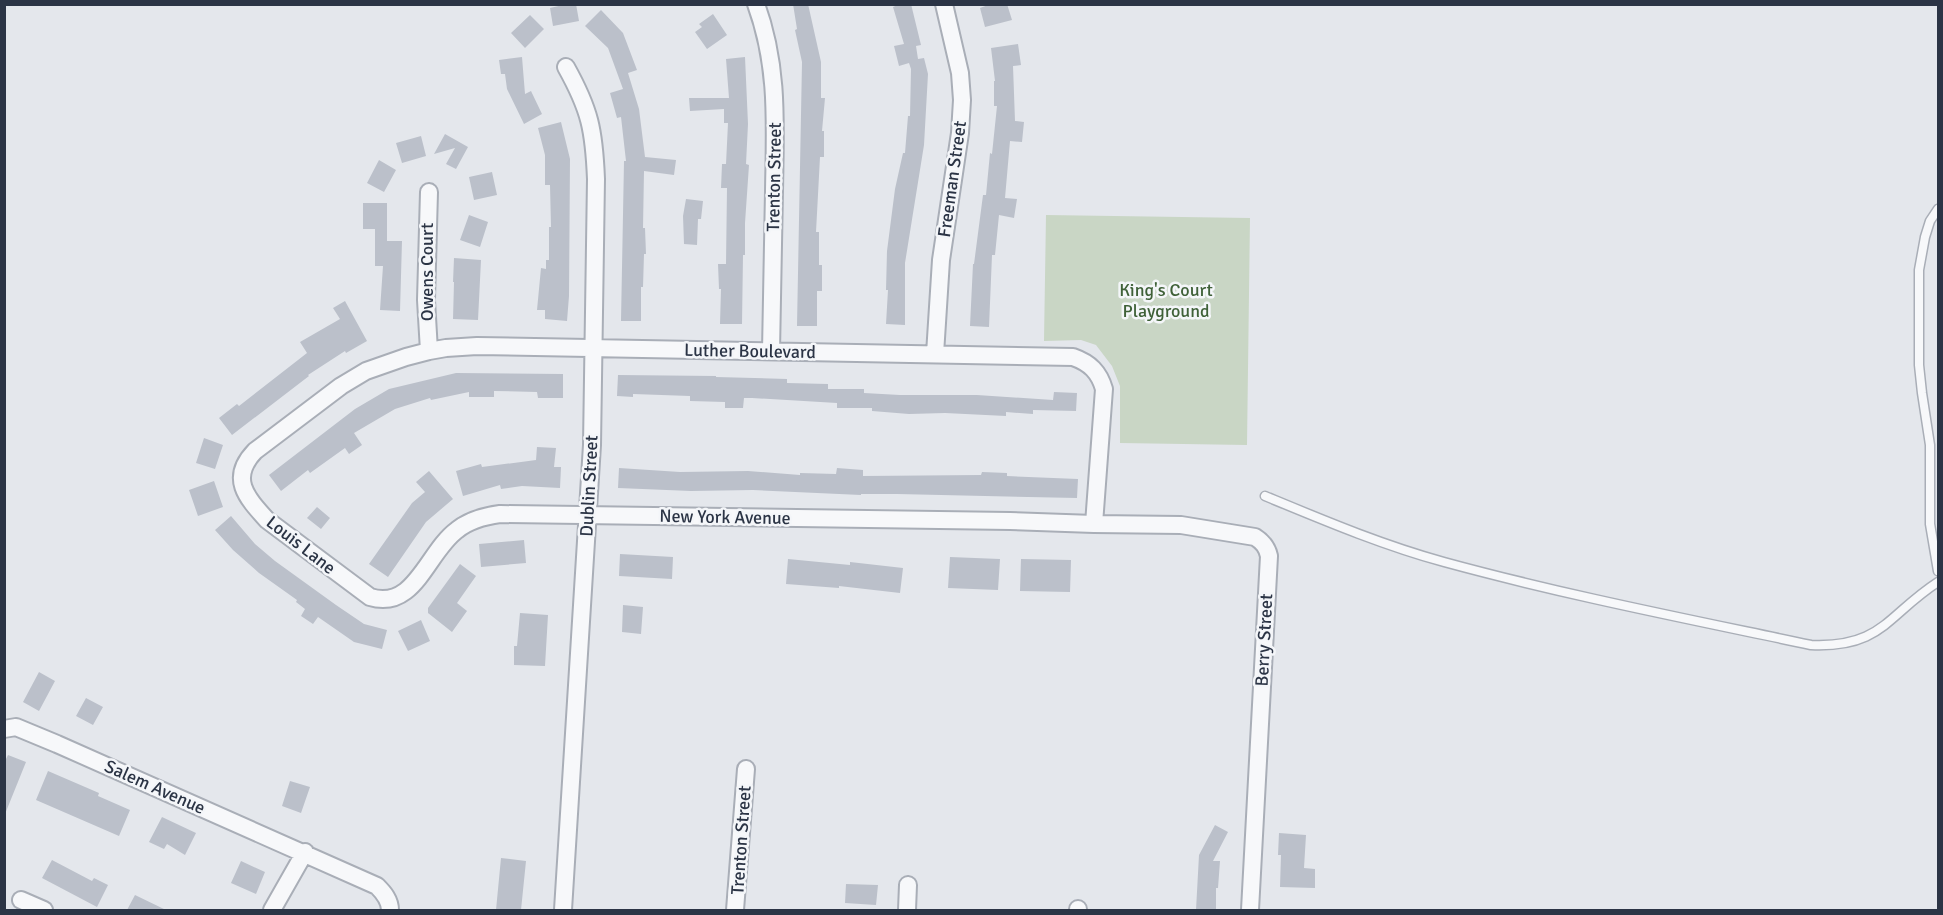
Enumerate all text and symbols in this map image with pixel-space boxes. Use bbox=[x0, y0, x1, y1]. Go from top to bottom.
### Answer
street label: Freeman Street bbox=[933, 119, 971, 239]
street label: Trenton Street bbox=[762, 122, 786, 232]
street label: Owens Court bbox=[416, 223, 438, 321]
park label: King's Court Playground bbox=[1119, 279, 1213, 322]
street label: Luther Boulevard bbox=[684, 339, 816, 363]
street label: Dublin Street bbox=[575, 435, 603, 537]
street label: New York Avenue bbox=[659, 505, 791, 529]
street label: Louis Lane bbox=[262, 511, 340, 579]
street label: Berry Street bbox=[1251, 593, 1277, 687]
street label: Salem Avenue bbox=[101, 755, 209, 819]
street label: Trenton Street bbox=[726, 785, 756, 895]

